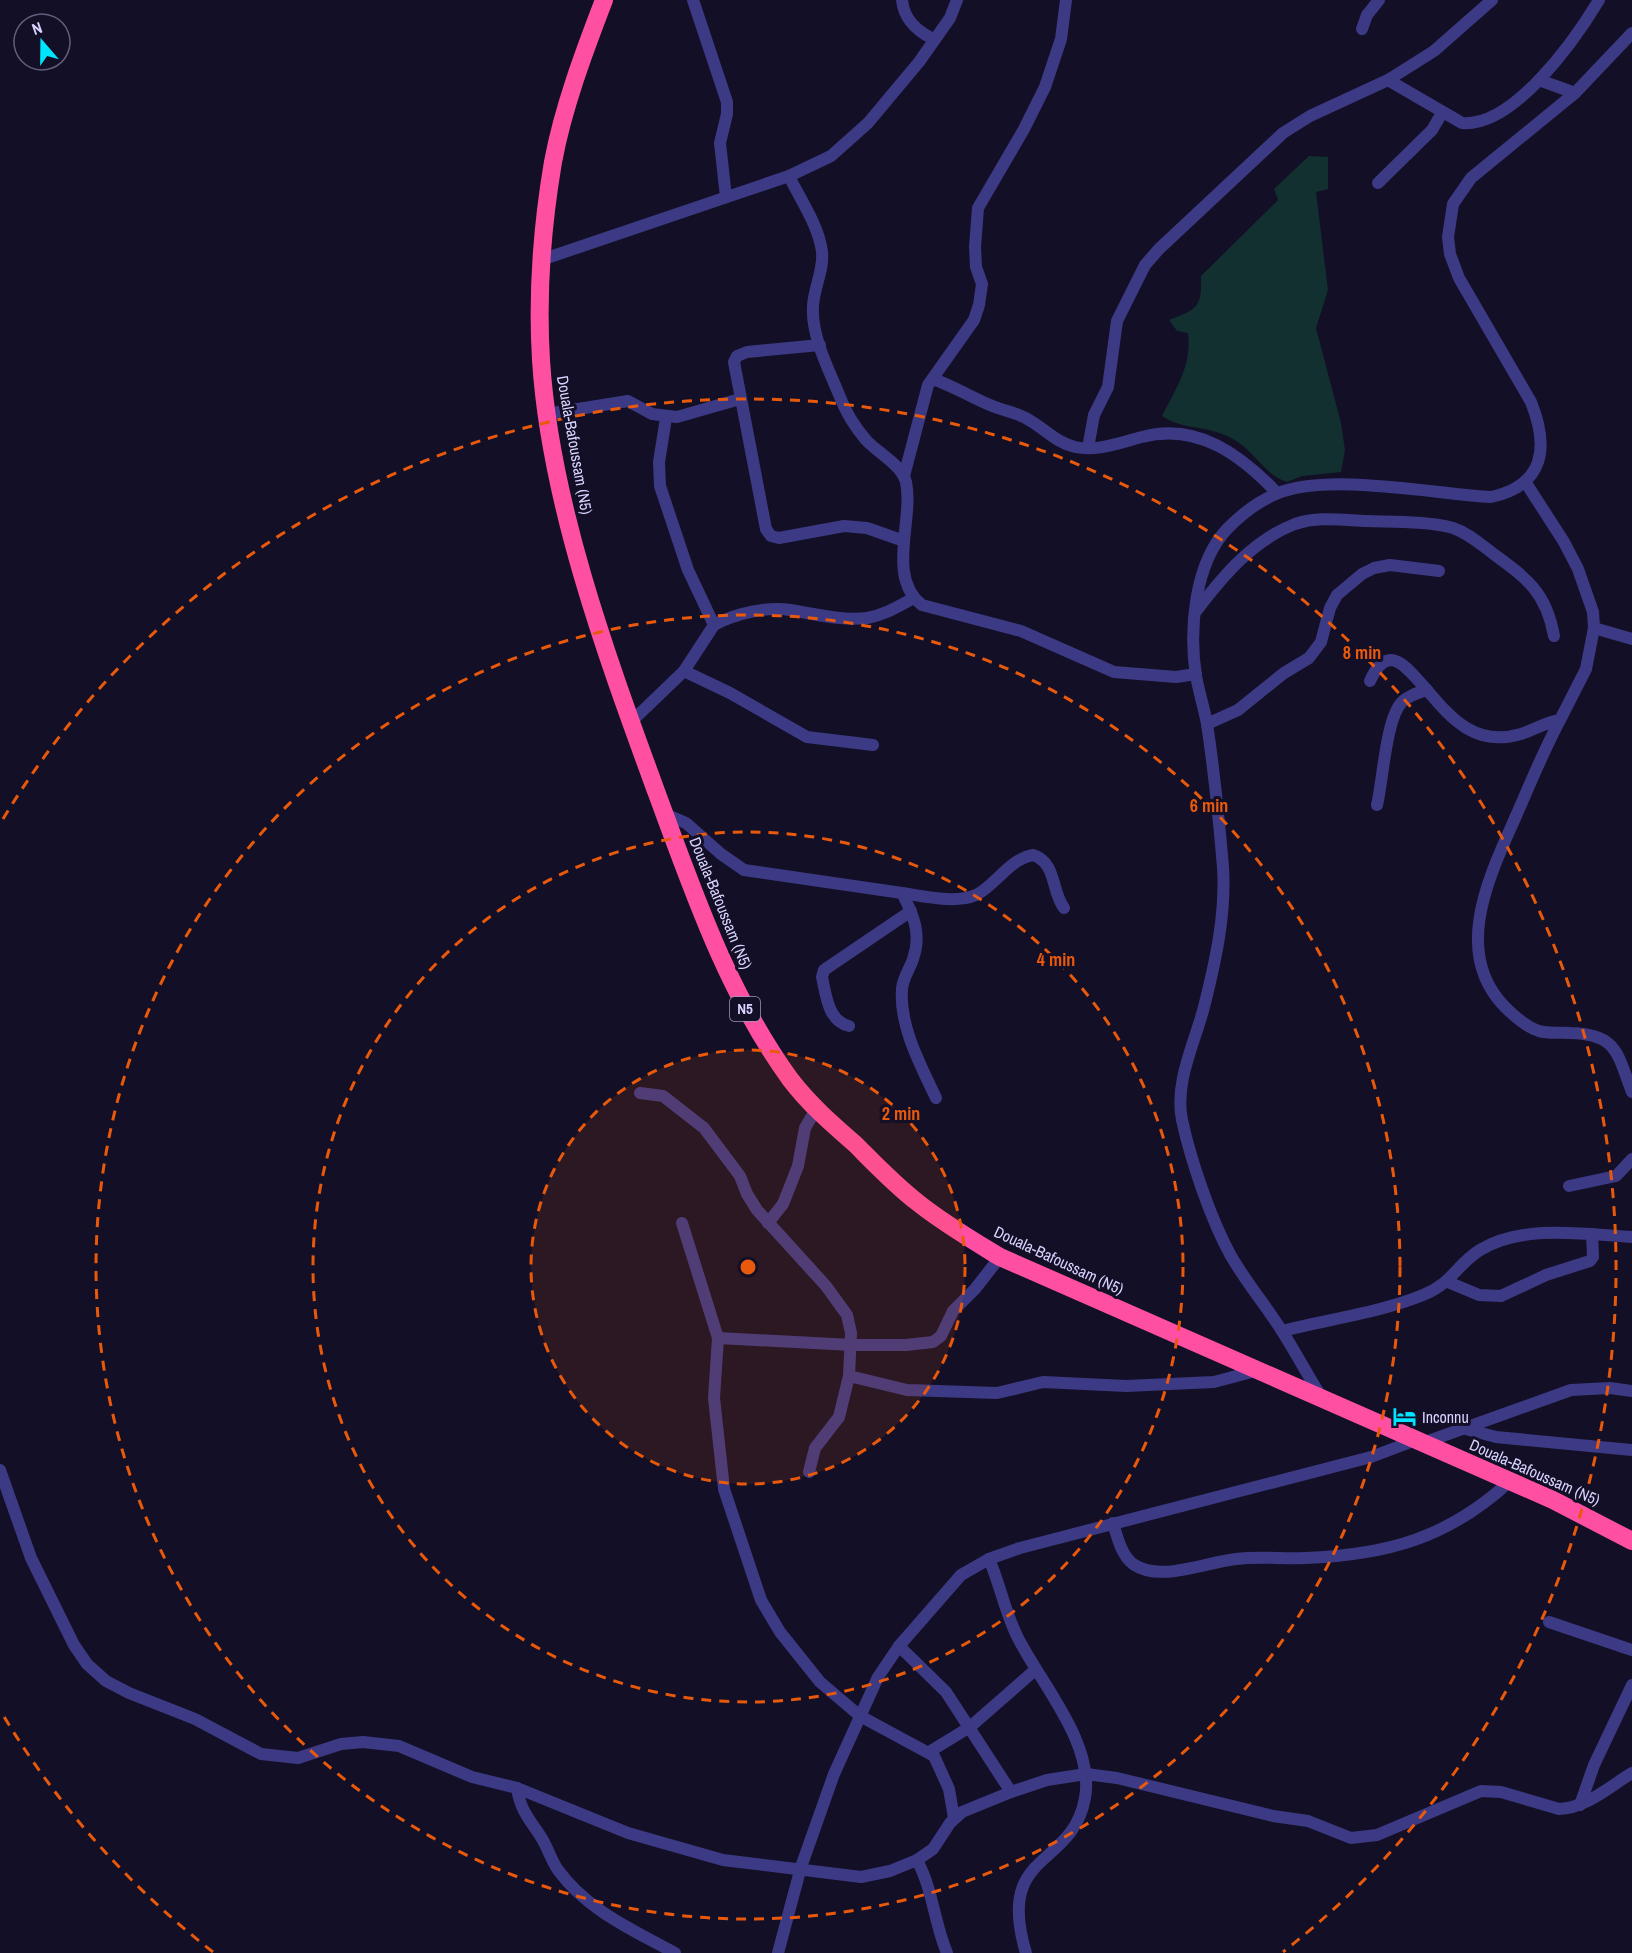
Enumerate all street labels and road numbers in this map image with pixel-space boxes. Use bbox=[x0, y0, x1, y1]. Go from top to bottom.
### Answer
street label: Douala-Bafoussam (N5) bbox=[552, 374, 598, 516]
street label: Douala-Bafoussam (N5) bbox=[684, 834, 758, 972]
road number: N5 bbox=[730, 997, 760, 1021]
street label: Douala-Bafoussam (N5) bbox=[991, 1220, 1127, 1300]
street label: Douala-Bafoussam (N5) bbox=[1466, 1433, 1604, 1511]

